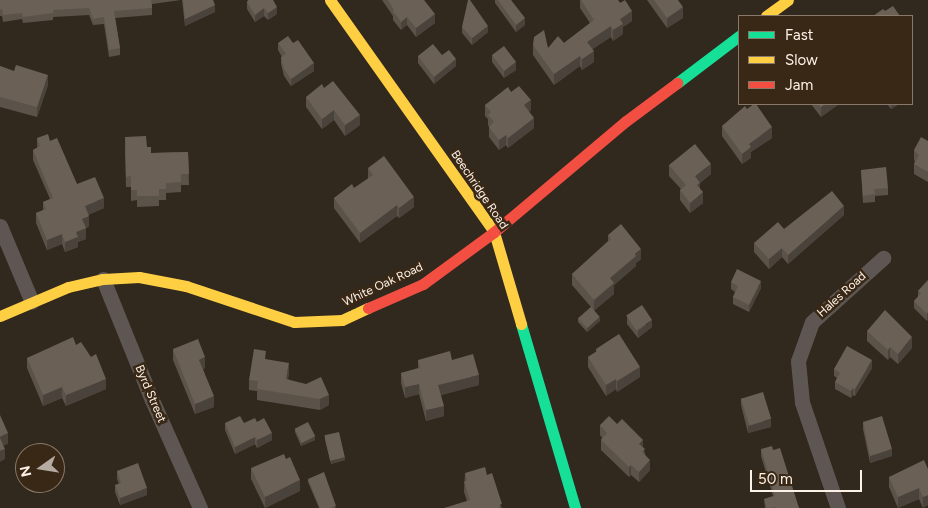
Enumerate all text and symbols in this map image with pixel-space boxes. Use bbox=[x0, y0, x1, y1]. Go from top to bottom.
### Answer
legend bbox=[738, 15, 913, 105]
text: Fast bbox=[785, 26, 813, 44]
text: Slow bbox=[785, 51, 818, 69]
text: Jam bbox=[785, 76, 813, 94]
street label: Beechridge Road bbox=[447, 148, 511, 232]
street label: White Oak Road bbox=[341, 260, 425, 310]
street label: Hales Road bbox=[815, 269, 869, 321]
street label: Byrd Street bbox=[131, 363, 169, 425]
north arrow bbox=[15, 443, 65, 493]
scale bar bbox=[753, 460, 866, 492]
text: N bbox=[16, 464, 35, 478]
text: 50 m bbox=[758, 470, 793, 488]

